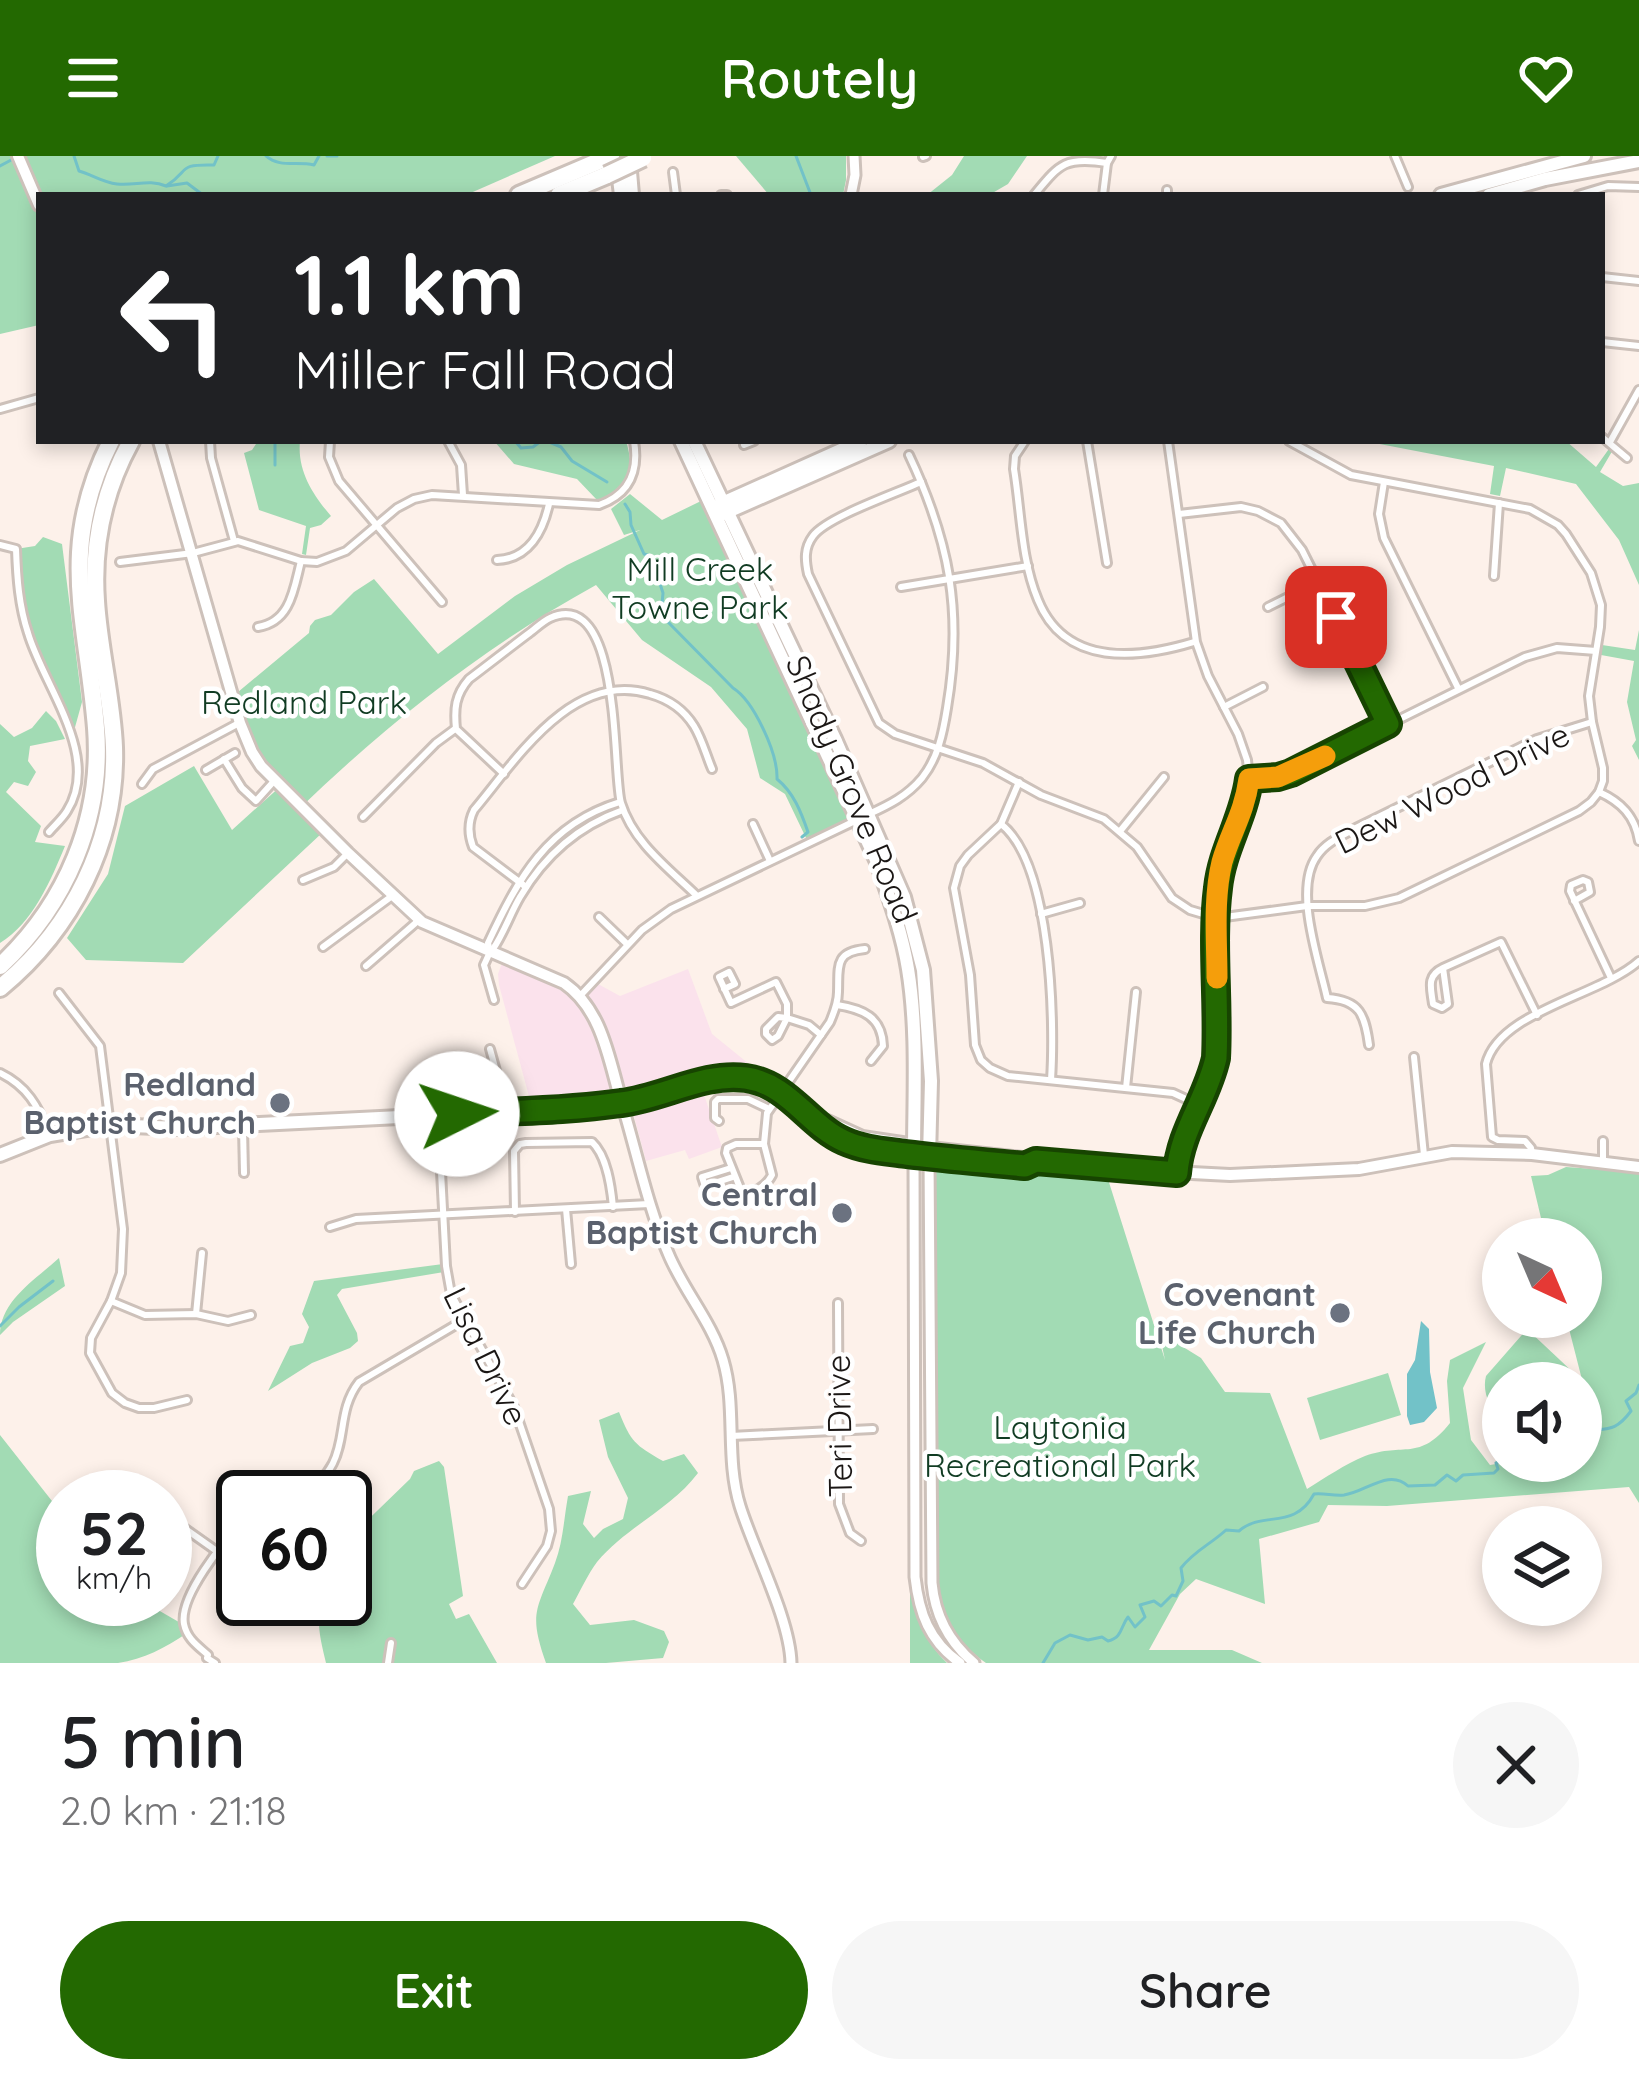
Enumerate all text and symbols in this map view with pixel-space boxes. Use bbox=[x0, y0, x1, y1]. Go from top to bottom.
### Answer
text: Routely bbox=[721, 44, 918, 112]
icon: menu bbox=[60, 45, 126, 111]
icon: heart bbox=[1513, 45, 1579, 111]
text: 1.1 km bbox=[294, 231, 525, 336]
icon: left bbox=[96, 240, 252, 396]
text: Miller Fall Road bbox=[294, 335, 676, 403]
park label: Mill Creek Towne Park bbox=[611, 548, 789, 627]
pin bbox=[1285, 566, 1387, 668]
icon: arrive bbox=[1303, 584, 1369, 650]
street label: Shady Grove Road bbox=[778, 649, 927, 929]
park label: Redland Park bbox=[201, 681, 407, 722]
street label: Dew Wood Drive bbox=[1328, 713, 1576, 862]
position arrow bbox=[394, 1051, 520, 1177]
place label: Redland Baptist Church bbox=[24, 1063, 256, 1142]
marker: Redland Baptist Church bbox=[267, 1090, 293, 1116]
place label: Central Baptist Church bbox=[586, 1173, 818, 1252]
marker: Central Baptist Church bbox=[829, 1200, 855, 1226]
north arrow bbox=[1482, 1218, 1602, 1338]
map controls bbox=[1482, 1218, 1602, 1626]
place label: Covenant Life Church bbox=[1138, 1273, 1316, 1352]
street label: Lisa Drive bbox=[435, 1280, 537, 1432]
marker: Covenant Life Church bbox=[1327, 1300, 1353, 1326]
street label: Teri Drive bbox=[817, 1354, 860, 1498]
button: sound bbox=[1482, 1362, 1602, 1482]
park label: Laytonia Recreational Park bbox=[924, 1406, 1196, 1485]
speed limit sign: 60 bbox=[216, 1470, 372, 1626]
text: 52 bbox=[80, 1495, 148, 1570]
button: layers bbox=[1482, 1506, 1602, 1626]
text: km/h bbox=[76, 1559, 152, 1597]
text: 5 min bbox=[60, 1696, 246, 1786]
button: close bbox=[1453, 1702, 1579, 1828]
text: 2.0 km · 21:18 bbox=[60, 1786, 287, 1835]
button: Exit bbox=[60, 1921, 808, 2059]
button: Share bbox=[832, 1921, 1579, 2059]

